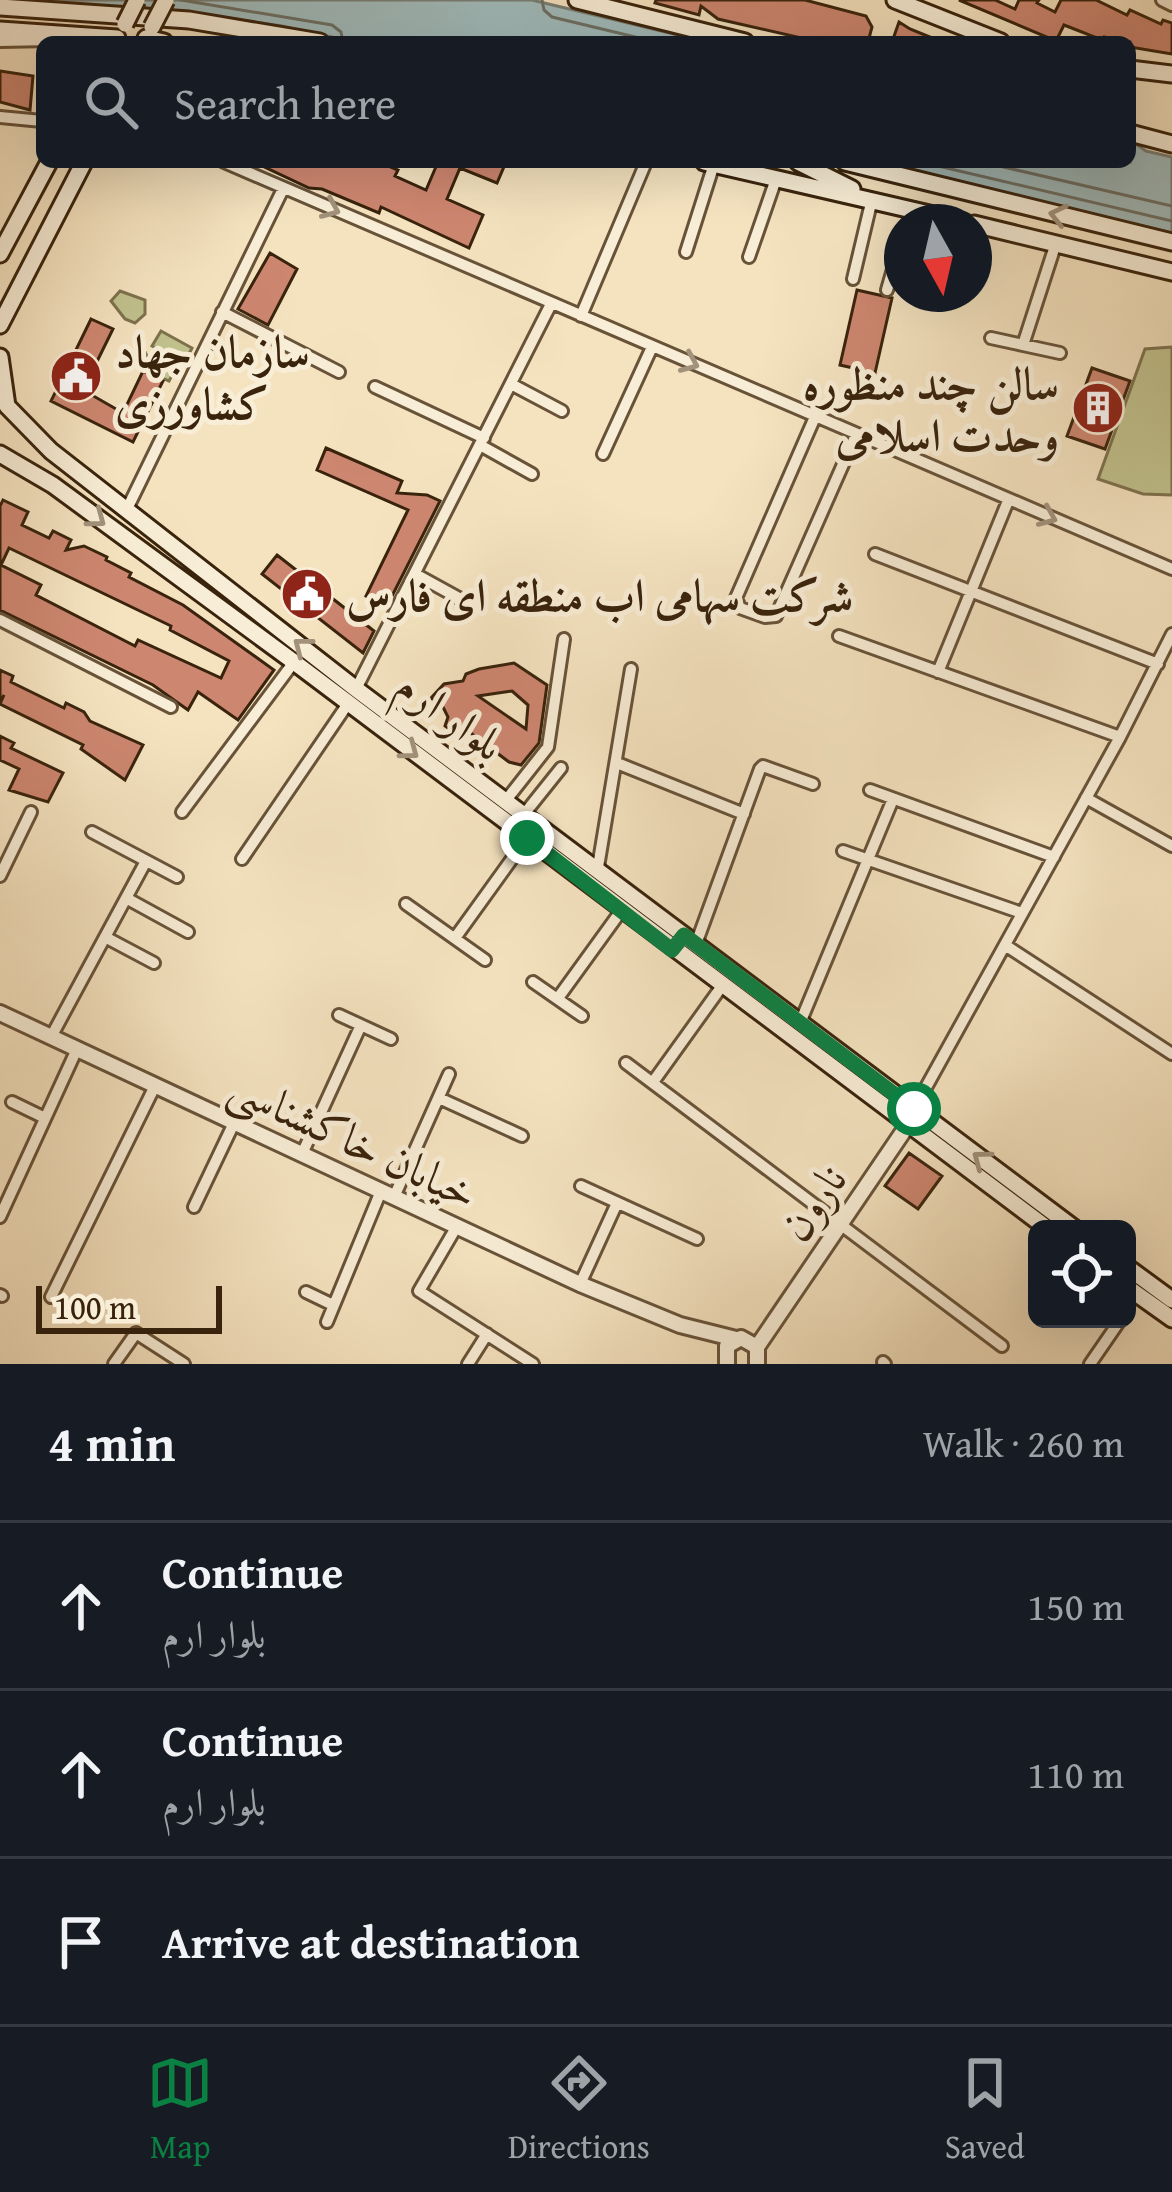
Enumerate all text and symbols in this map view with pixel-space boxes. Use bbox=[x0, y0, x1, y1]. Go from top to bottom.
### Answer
search box bbox=[36, 36, 1136, 168]
icon: search bbox=[78, 69, 144, 135]
text: Search here bbox=[174, 70, 396, 135]
one-way arrow bbox=[320, 195, 341, 219]
north arrow bbox=[884, 204, 992, 312]
one-way arrow bbox=[1049, 204, 1069, 229]
place label: سازمان جهاد کشاورزی bbox=[115, 318, 310, 435]
public building icon: سازمان جهاد کشاورزی bbox=[48, 348, 104, 404]
one-way arrow bbox=[677, 349, 699, 373]
place label: سالن چند منظوره وحدت اسلامی bbox=[803, 350, 1059, 467]
building icon: سالن چند منظوره وحدت اسلامی bbox=[1070, 380, 1126, 436]
one-way arrow bbox=[1036, 503, 1057, 527]
one-way arrow bbox=[84, 504, 105, 526]
place label: شرکت سهامی اب منطقه ای فارس bbox=[346, 562, 853, 627]
public building icon: شرکت سهامی اب منطقه ای فارس bbox=[279, 566, 335, 622]
one-way arrow bbox=[293, 639, 315, 660]
street label: بلوار ارم bbox=[379, 652, 519, 782]
one-way arrow bbox=[397, 737, 418, 759]
route end bbox=[500, 811, 554, 865]
street label: خیابان خاکشناسی bbox=[219, 1053, 489, 1225]
route start bbox=[887, 1082, 941, 1136]
street label: نارون bbox=[762, 1150, 862, 1254]
one-way arrow bbox=[973, 1152, 995, 1174]
map controls bbox=[1028, 1220, 1136, 1328]
button: locate bbox=[1028, 1220, 1136, 1328]
scale bar bbox=[36, 1280, 222, 1333]
text: 100 m bbox=[54, 1283, 136, 1331]
text: 4 min bbox=[48, 1405, 175, 1480]
text: Walk · 260 m bbox=[923, 1414, 1124, 1471]
text: Continue bbox=[162, 1539, 343, 1604]
icon: ahead bbox=[48, 1573, 114, 1639]
text: 150 m bbox=[1027, 1577, 1124, 1634]
text: بلوار ارم bbox=[162, 1605, 266, 1662]
text: Continue bbox=[162, 1707, 343, 1772]
icon: ahead bbox=[48, 1741, 114, 1807]
text: 110 m bbox=[1027, 1745, 1124, 1802]
text: بلوار ارم bbox=[162, 1773, 266, 1830]
icon: arrive bbox=[48, 1909, 114, 1975]
text: Arrive at destination bbox=[162, 1909, 580, 1974]
tab: Map bbox=[147, 2050, 213, 2170]
tab: Directions bbox=[508, 2050, 650, 2170]
tab: Saved bbox=[945, 2050, 1025, 2170]

